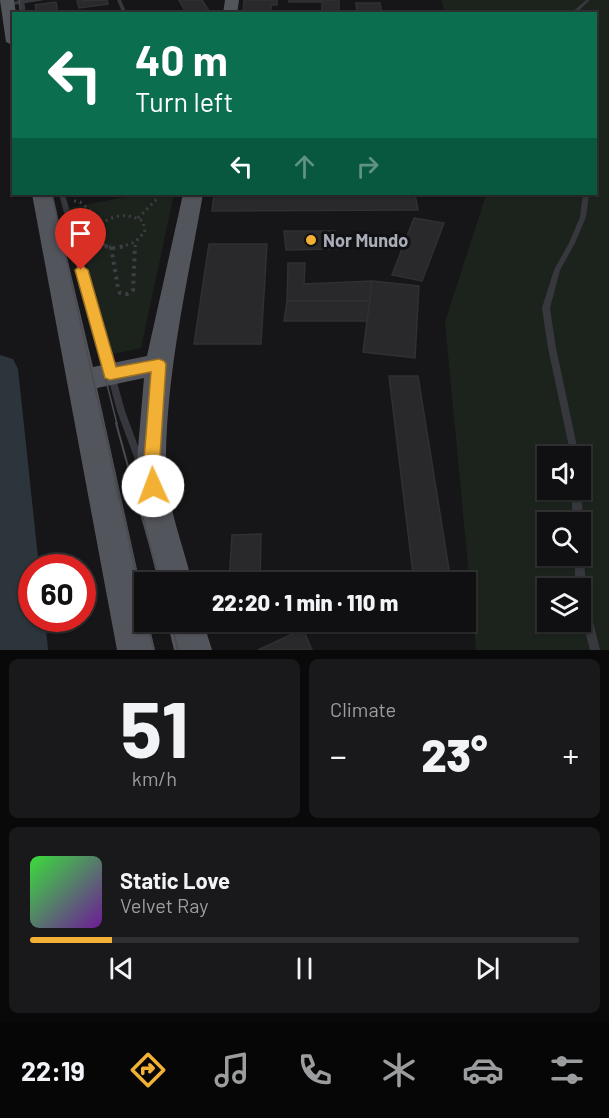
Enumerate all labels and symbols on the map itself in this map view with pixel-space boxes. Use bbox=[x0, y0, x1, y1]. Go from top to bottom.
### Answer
pin bbox=[55, 208, 106, 270]
place label: Nor Mundo bbox=[323, 229, 408, 251]
marker: Nor Mundo bbox=[304, 233, 318, 247]
position arrow bbox=[121, 454, 185, 518]
speed limit sign: 60 bbox=[18, 554, 96, 632]

